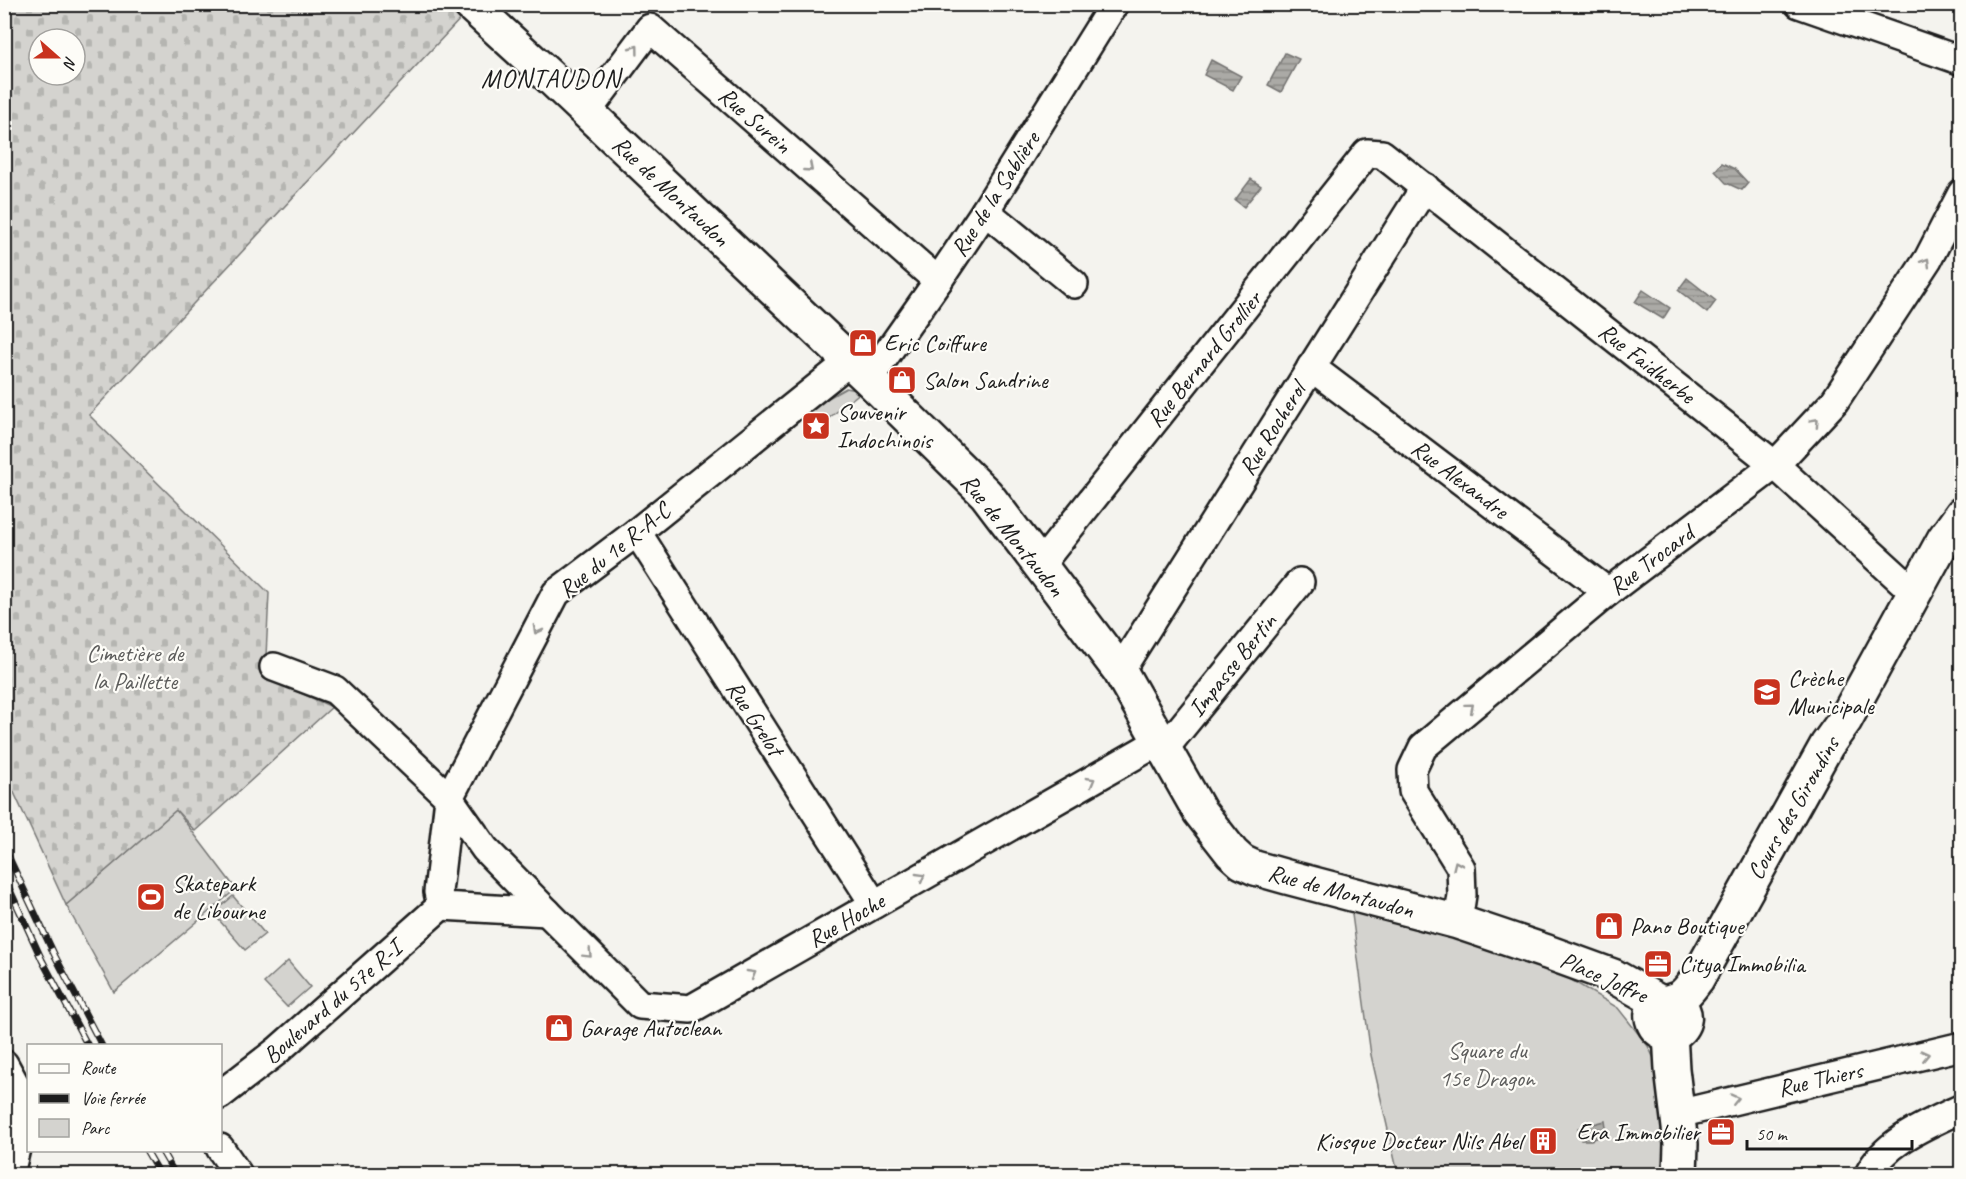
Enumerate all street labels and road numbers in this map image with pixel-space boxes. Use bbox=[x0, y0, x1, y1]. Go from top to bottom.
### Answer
street label: Rue Surein bbox=[712, 80, 798, 160]
street label: Rue de la Sablière bbox=[944, 124, 1048, 262]
street label: Rue de Montaudon bbox=[606, 129, 736, 253]
street label: Rue Bernard Grollier bbox=[1140, 283, 1269, 433]
street label: Rue Faidherbe bbox=[1593, 316, 1703, 411]
street label: Rue Rocherol bbox=[1232, 374, 1314, 481]
street label: Rue Alexandre bbox=[1405, 433, 1516, 527]
street label: Rue de Montaudon bbox=[954, 468, 1072, 603]
street label: Rue du 1e R-A-C bbox=[552, 494, 678, 604]
street label: Rue Trocard bbox=[1603, 516, 1702, 602]
street label: Impasse Bertin bbox=[1181, 606, 1284, 723]
street label: Rue Grelot bbox=[720, 675, 792, 764]
street label: Cours des Girondins bbox=[1740, 730, 1847, 885]
street label: Rue de Montaudon bbox=[1265, 857, 1417, 925]
street label: Rue Hoche bbox=[802, 885, 892, 954]
street label: Boulevard du 57e R-I bbox=[257, 930, 411, 1070]
street label: Place Joffre bbox=[1556, 945, 1654, 1010]
street label: Rue Thiers bbox=[1775, 1054, 1867, 1103]

